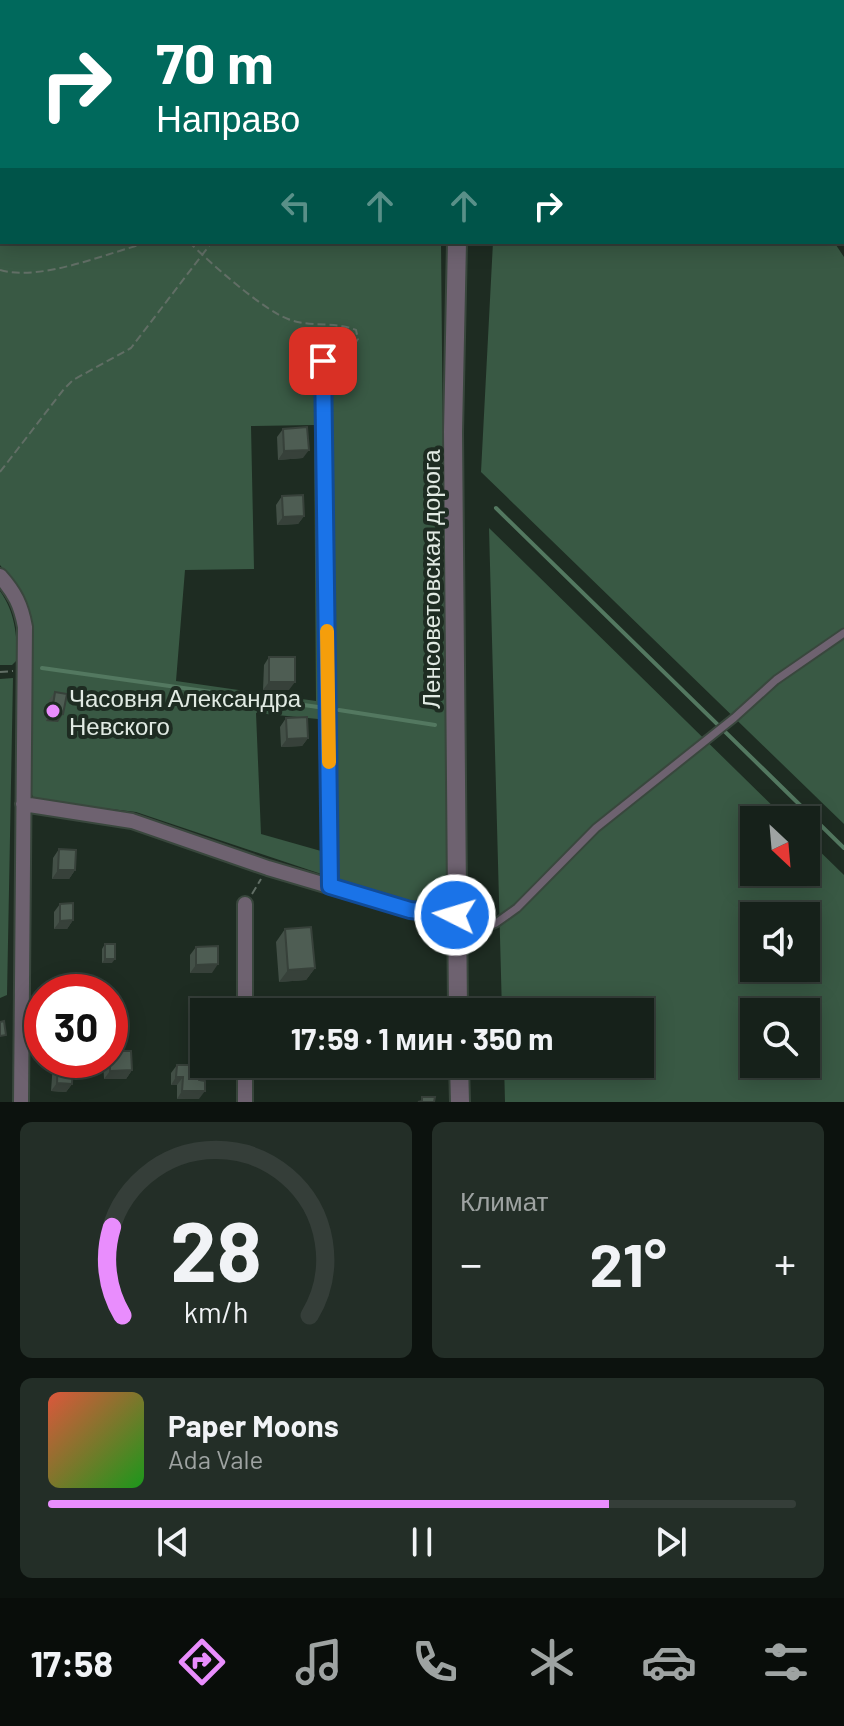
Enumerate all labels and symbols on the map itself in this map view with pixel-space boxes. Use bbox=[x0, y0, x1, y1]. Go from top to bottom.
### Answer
pin bbox=[289, 327, 357, 395]
street label: Ленсоветовская дорога bbox=[416, 449, 445, 709]
place label: Часовня Александра Невского bbox=[69, 683, 302, 740]
marker: Часовня Александра Невского bbox=[44, 702, 62, 720]
north arrow bbox=[740, 806, 820, 886]
position arrow bbox=[413, 873, 497, 957]
speed limit sign: 30 bbox=[24, 974, 128, 1078]

